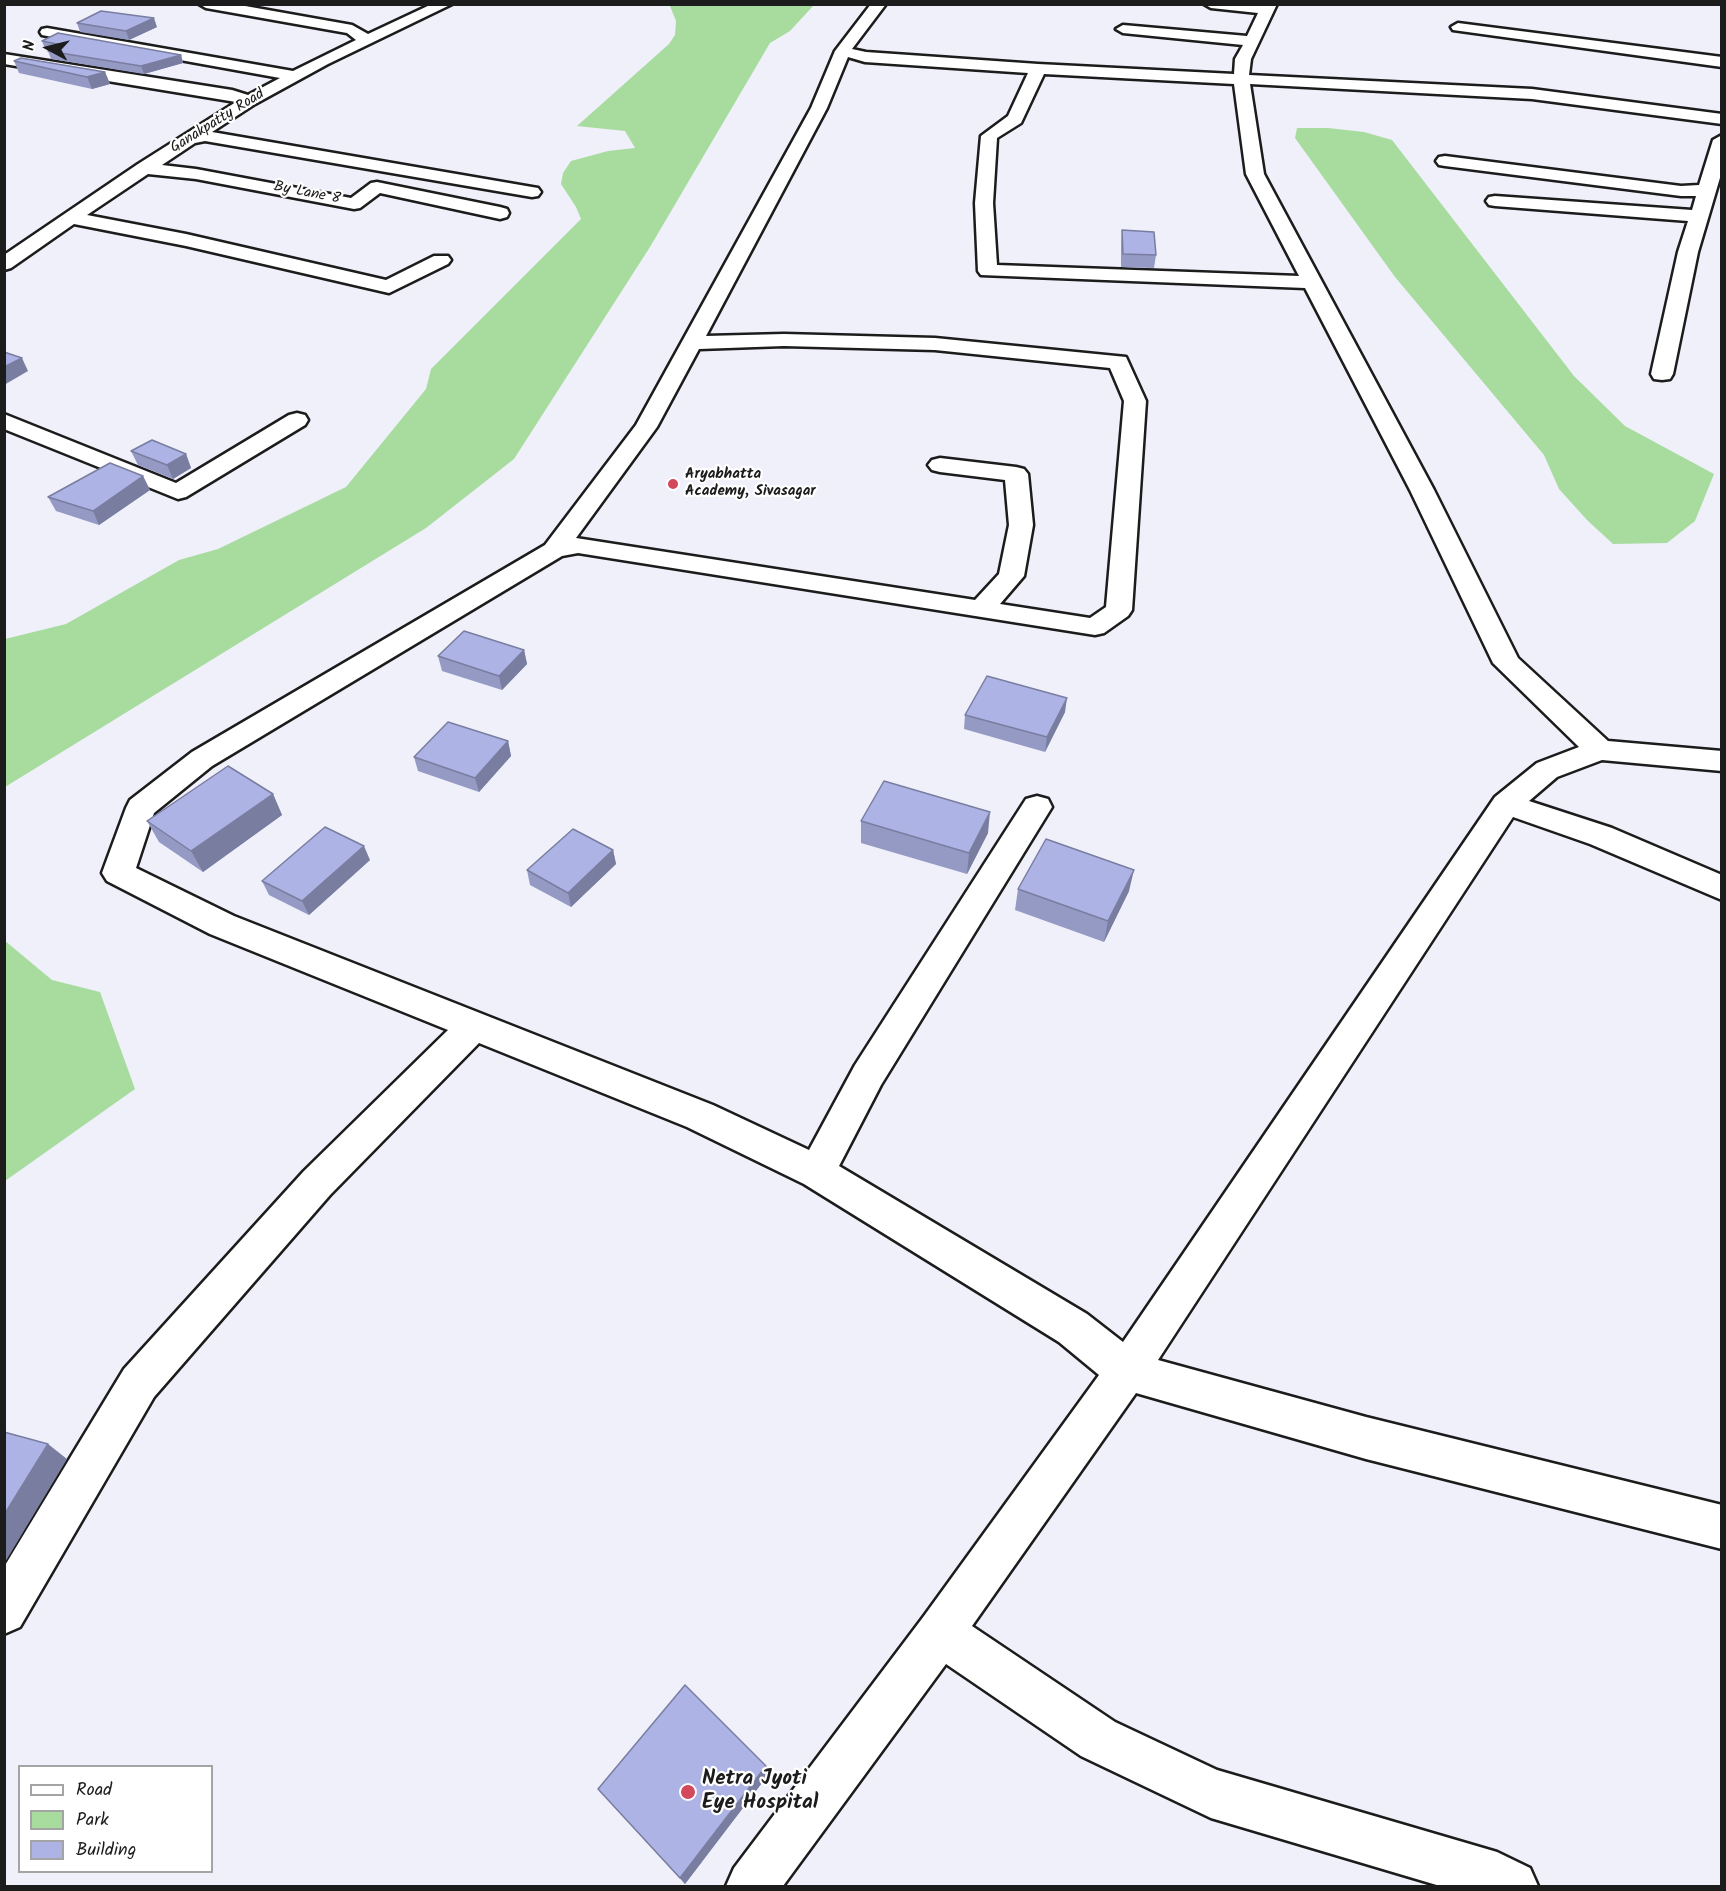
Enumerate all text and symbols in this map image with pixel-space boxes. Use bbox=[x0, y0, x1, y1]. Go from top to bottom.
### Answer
north arrow bbox=[18, 18, 78, 78]
text: N bbox=[17, 39, 43, 52]
street label: Ganakpatty Road bbox=[168, 86, 268, 158]
street label: By Lane 8 bbox=[272, 179, 342, 209]
place label: Aryabhatta Academy, Sivasagar bbox=[685, 466, 816, 501]
marker: Aryabhatta Academy, Sivasagar bbox=[666, 477, 680, 491]
legend bbox=[18, 1765, 213, 1873]
place label: Netra Jyoti Eye Hospital bbox=[702, 1767, 818, 1817]
text: Road bbox=[76, 1776, 112, 1805]
marker: Netra Jyoti Eye Hospital bbox=[679, 1783, 697, 1801]
text: Park bbox=[76, 1806, 109, 1835]
text: Building bbox=[76, 1836, 136, 1865]

